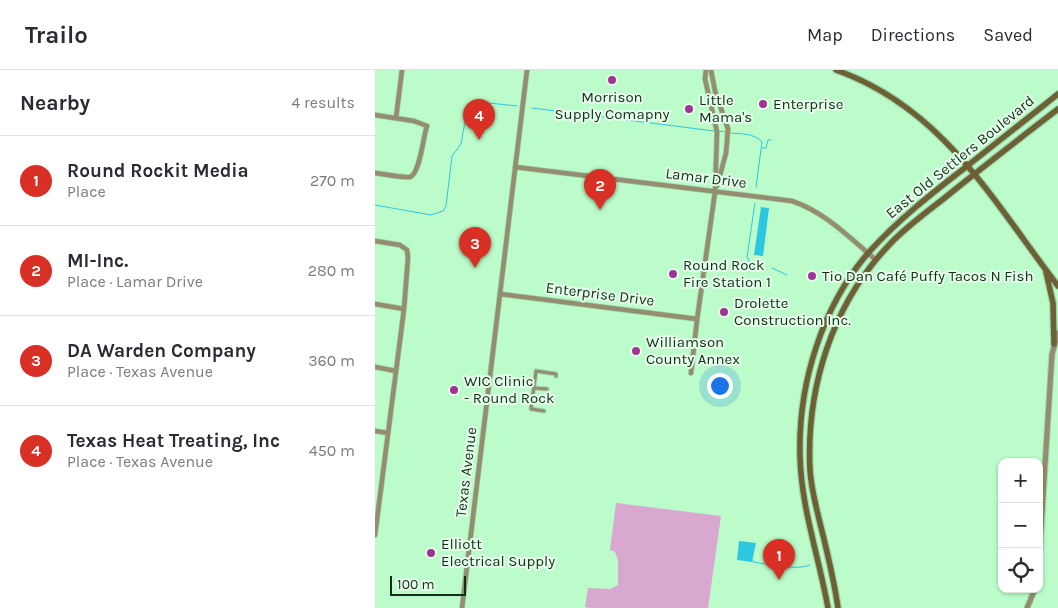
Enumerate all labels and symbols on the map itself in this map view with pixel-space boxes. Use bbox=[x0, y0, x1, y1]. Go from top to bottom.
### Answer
marker: Morrison Supply Comapny bbox=[606, 74, 618, 86]
place label: Morrison Supply Comapny bbox=[555, 88, 669, 123]
place label: Little Mama's bbox=[699, 91, 752, 126]
street label: East Old Settlers Boulevard bbox=[882, 92, 1038, 222]
place label: Enterprise bbox=[773, 95, 844, 113]
marker: Enterprise bbox=[757, 98, 769, 110]
pin: 4 bbox=[463, 99, 495, 140]
marker: Little Mama's bbox=[683, 103, 695, 115]
street label: Lamar Drive bbox=[664, 164, 748, 192]
pin: 2 bbox=[584, 169, 616, 210]
pin: 3 bbox=[459, 227, 491, 268]
place label: Round Rock Fire Station 1 bbox=[683, 256, 771, 291]
place label: Tio Dan Café Puffy Tacos N Fish bbox=[822, 267, 1034, 285]
marker: Round Rock Fire Station 1 bbox=[667, 268, 679, 280]
marker: Tio Dan Café Puffy Tacos N Fish bbox=[806, 270, 818, 282]
street label: Enterprise Drive bbox=[545, 278, 655, 310]
place label: Drolette Construction Inc. bbox=[734, 294, 851, 329]
marker: Drolette Construction Inc. bbox=[718, 306, 730, 318]
place label: Williamson County Annex bbox=[646, 333, 740, 368]
marker: Williamson County Annex bbox=[630, 345, 642, 357]
place label: WIC Clinic - Round Rock bbox=[464, 372, 554, 407]
your location bbox=[707, 373, 733, 399]
marker: WIC Clinic - Round Rock bbox=[448, 384, 460, 396]
street label: Texas Avenue bbox=[452, 426, 480, 518]
place label: Elliott Electrical Supply bbox=[441, 535, 555, 570]
pin: 1 bbox=[763, 539, 795, 580]
marker: Elliott Electrical Supply bbox=[425, 547, 437, 559]
scale bar bbox=[390, 573, 466, 596]

